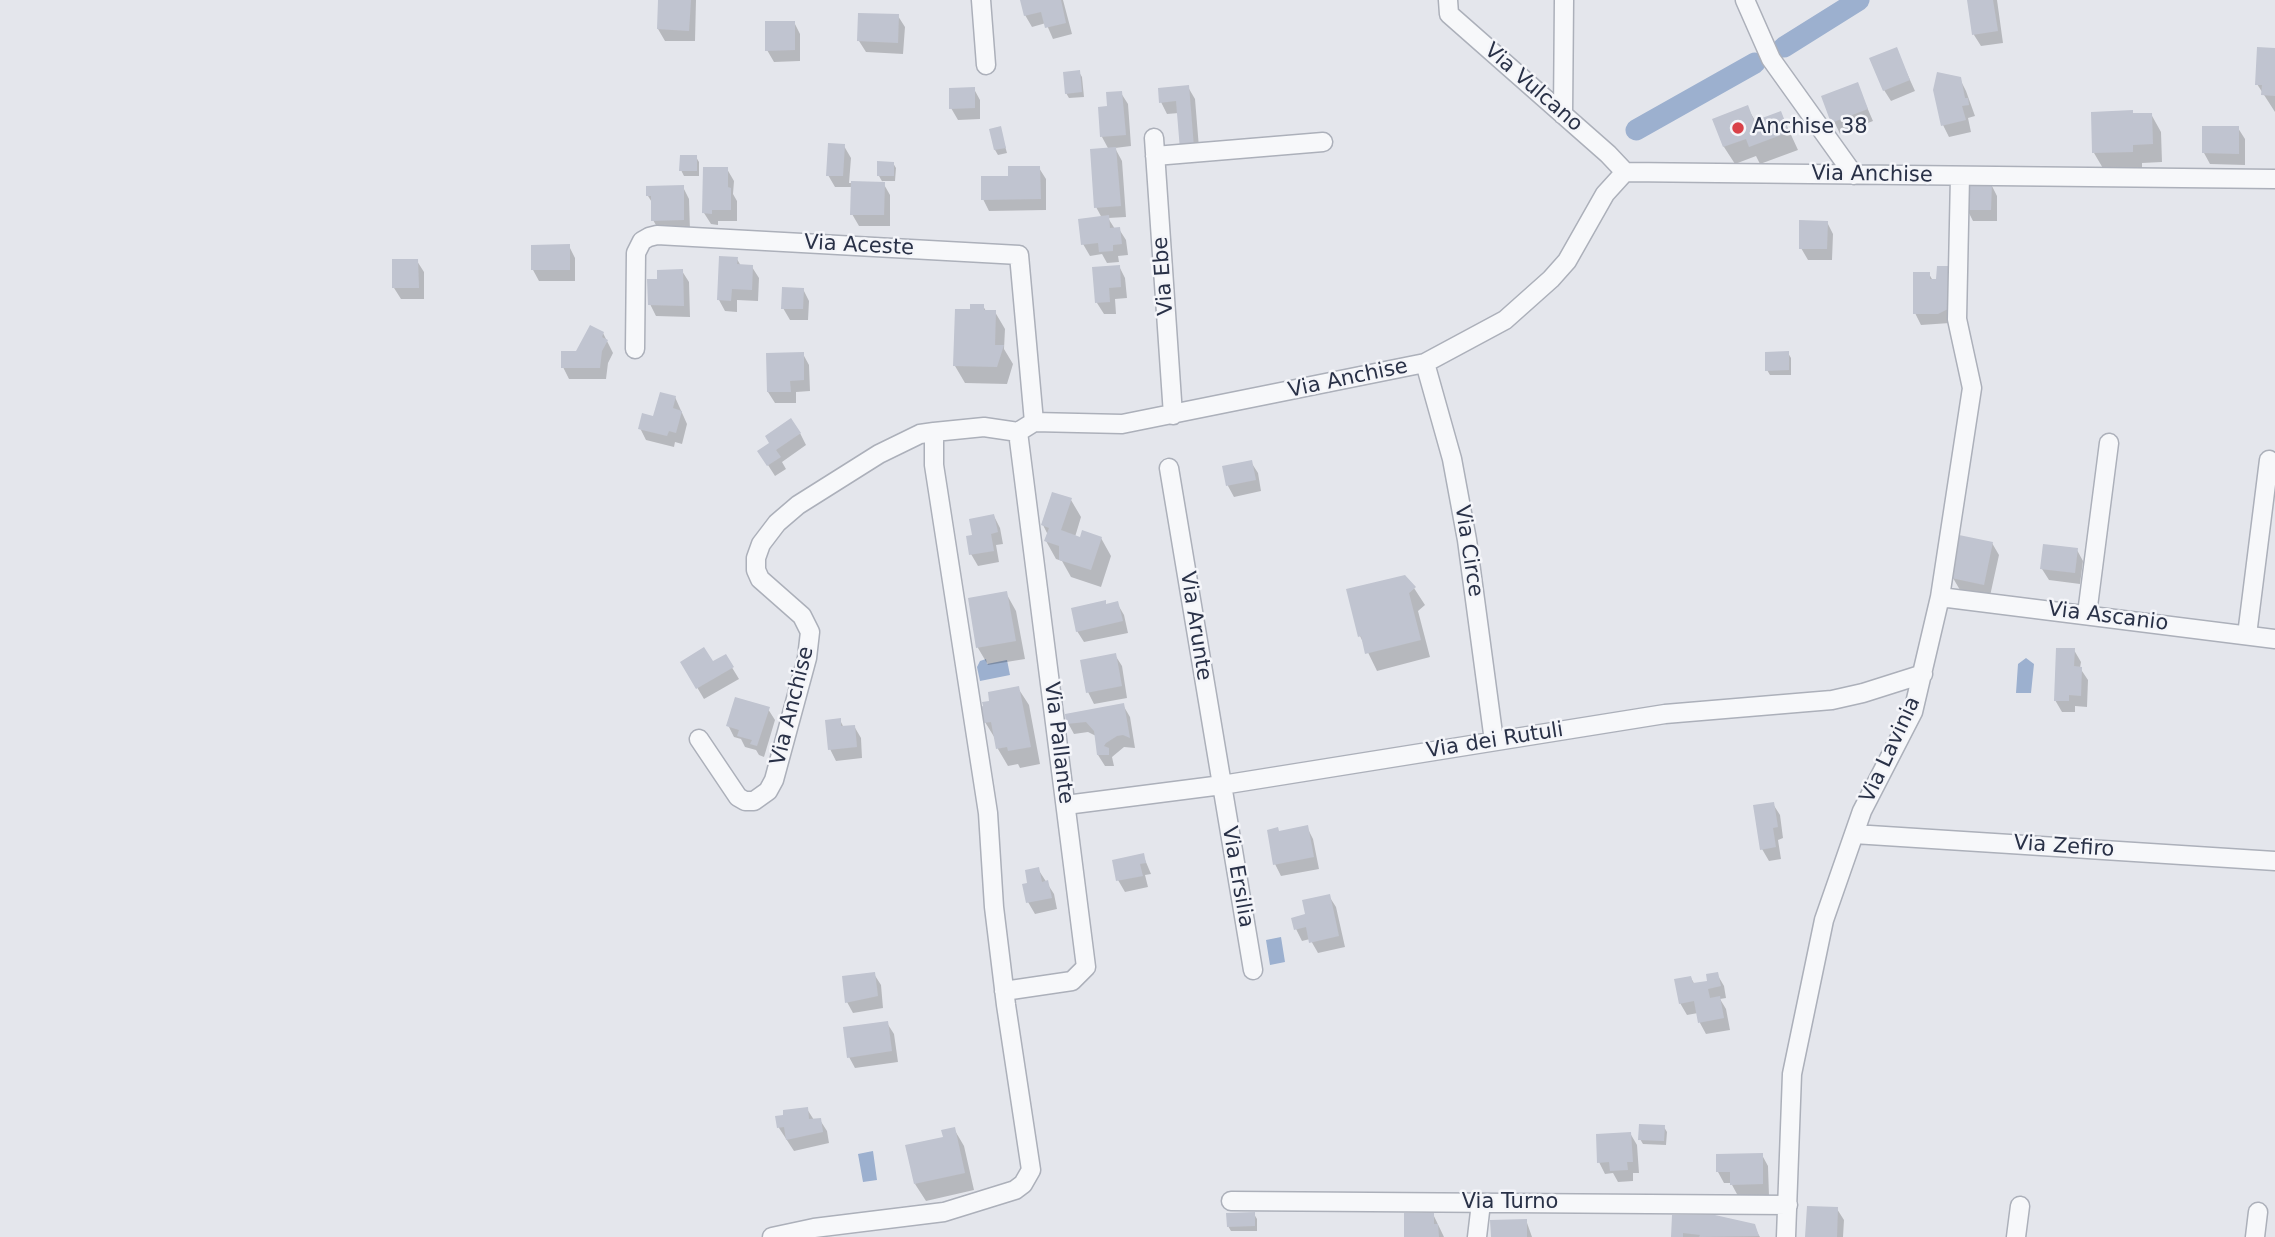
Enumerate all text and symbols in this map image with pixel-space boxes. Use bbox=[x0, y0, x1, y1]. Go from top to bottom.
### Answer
street label: Via Vulcano bbox=[1479, 38, 1587, 138]
place label: Anchise 38 bbox=[1752, 115, 1868, 141]
marker: Anchise 38 bbox=[1730, 120, 1746, 136]
street label: Via Anchise bbox=[1811, 161, 1933, 189]
street label: Via Aceste bbox=[803, 231, 915, 261]
street label: Via Ebe bbox=[1149, 236, 1179, 316]
street label: Via Anchise bbox=[1286, 354, 1410, 404]
street label: Via Circe bbox=[1448, 503, 1488, 599]
street label: Via Arunte bbox=[1174, 570, 1216, 682]
street label: Via Ascanio bbox=[2046, 597, 2170, 637]
street label: Via Anchise bbox=[766, 644, 820, 768]
street label: Via Pallante bbox=[1038, 680, 1078, 806]
street label: Via Lavinia bbox=[1855, 693, 1927, 807]
street label: Via dei Rutuli bbox=[1425, 718, 1565, 764]
street label: Via Ersilia bbox=[1216, 824, 1258, 930]
street label: Via Zefiro bbox=[2013, 831, 2115, 863]
street label: Via Turno bbox=[1462, 1190, 1558, 1216]

